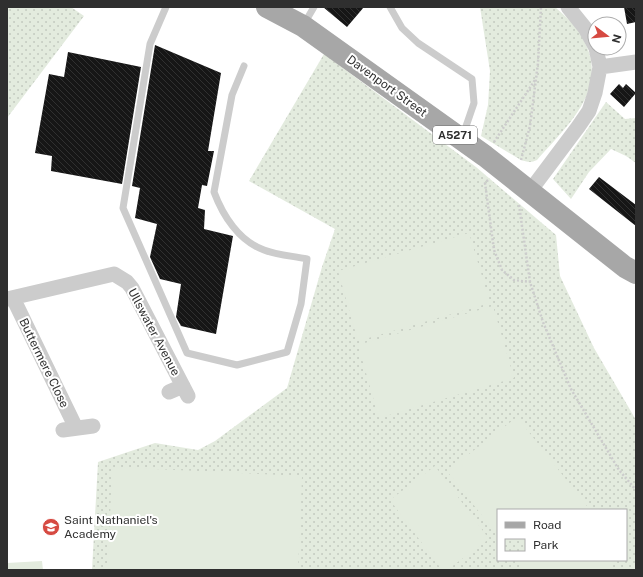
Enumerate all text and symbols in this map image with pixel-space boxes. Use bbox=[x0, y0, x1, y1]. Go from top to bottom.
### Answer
north arrow bbox=[587, 16, 627, 56]
text: N bbox=[610, 33, 624, 45]
street label: Davenport Street bbox=[344, 52, 430, 120]
road number: A5271 bbox=[433, 126, 477, 144]
street label: Ullswater Avenue bbox=[125, 286, 183, 378]
street label: Buttermere Close bbox=[16, 316, 72, 410]
legend bbox=[497, 509, 627, 561]
place label: Saint Nathaniel's Academy bbox=[64, 513, 157, 541]
school or university icon: Saint Nathaniel's Academy bbox=[41, 517, 61, 537]
text: Road bbox=[533, 518, 561, 532]
text: Park bbox=[533, 538, 559, 552]

